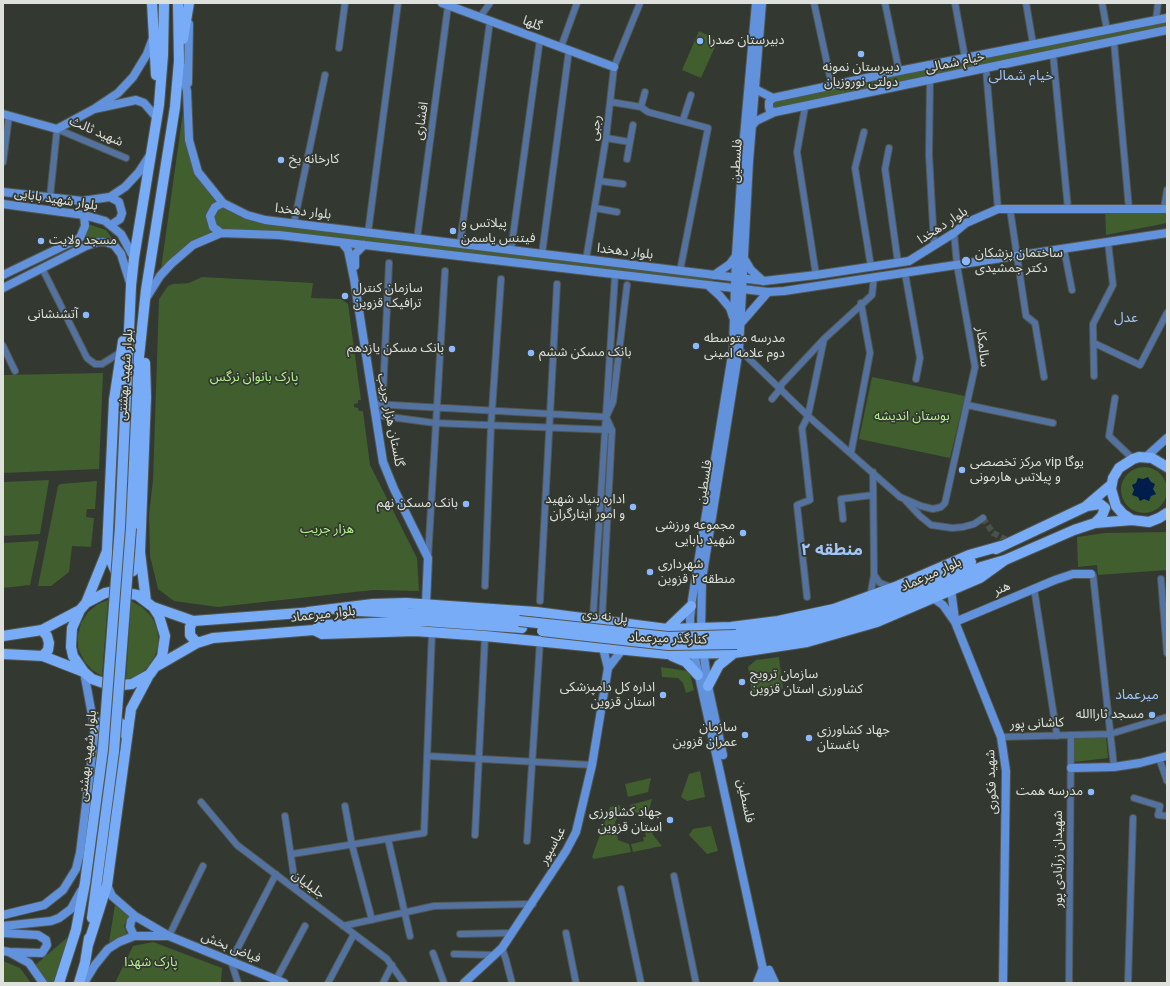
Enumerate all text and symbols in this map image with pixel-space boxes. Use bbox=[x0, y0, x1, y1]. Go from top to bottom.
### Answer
street label: گلها bbox=[520, 13, 544, 35]
place label: دبیرستان صدرا bbox=[708, 33, 784, 49]
marker: دبیرستان صدرا bbox=[695, 36, 705, 46]
marker: دبیرستان نمونه دولتی نوروزیان bbox=[856, 49, 866, 59]
street label: خیام شمالی bbox=[924, 49, 986, 77]
place label: دبیرستان نمونه دولتی نوروزیان bbox=[822, 60, 900, 91]
district label: خیام شمالی bbox=[989, 68, 1053, 84]
street label: افشاری bbox=[412, 101, 432, 141]
street label: شهید ثالث bbox=[67, 114, 125, 150]
street label: رجبی bbox=[586, 114, 606, 142]
street label: فلسطین bbox=[728, 138, 746, 184]
place label: کارخانه یخ bbox=[289, 152, 339, 168]
marker: کارخانه یخ bbox=[276, 155, 286, 165]
street label: بلوار شهید بابایی bbox=[13, 186, 99, 214]
street label: بلوار دهخدا bbox=[274, 201, 332, 223]
street label: بلوار دهخدا bbox=[915, 204, 971, 248]
place label: پیلاتس و فیتنس یاسمن bbox=[461, 216, 536, 247]
marker: پیلاتس و فیتنس یاسمن bbox=[448, 226, 458, 236]
place label: مسجد ولایت bbox=[49, 233, 117, 249]
marker: مسجد ولایت bbox=[36, 236, 46, 246]
street label: بلوار دهخدا bbox=[596, 241, 654, 263]
place label: ساختمان پزشکان دکتر جمشیدی bbox=[975, 246, 1063, 277]
marker: ساختمان پزشکان دکتر جمشیدی bbox=[960, 255, 972, 267]
place label: سازمان کنترل ترافیک قزوین bbox=[353, 281, 423, 312]
marker: سازمان کنترل ترافیک قزوین bbox=[340, 291, 350, 301]
place label: آتشنشانی bbox=[28, 307, 78, 323]
marker: آتشنشانی bbox=[81, 310, 91, 320]
district label: عدل bbox=[1114, 310, 1138, 326]
street label: سالمکار bbox=[972, 326, 992, 368]
street label: بلوار شهید بهشتی bbox=[115, 329, 137, 421]
place label: مدرسه متوسطه دوم علامه امینی bbox=[704, 331, 785, 362]
place label: بانک مسکن یازدهم bbox=[347, 341, 444, 357]
marker: مدرسه متوسطه دوم علامه امینی bbox=[691, 341, 701, 351]
marker: بانک مسکن یازدهم bbox=[447, 344, 457, 354]
place label: بانک مسکن ششم bbox=[539, 345, 631, 361]
marker: بانک مسکن ششم bbox=[526, 348, 536, 358]
park label: پارک بانوان نرگس bbox=[210, 370, 298, 386]
street label: گلستان هزار جریب bbox=[373, 372, 407, 468]
park label: بوستان اندیشه bbox=[874, 409, 950, 425]
place label: مرکز تخصصی vip یوگا و پیلاتس هارمونی bbox=[970, 455, 1084, 486]
street label: فلسطین bbox=[694, 459, 716, 505]
marker: مرکز تخصصی vip یوگا و پیلاتس هارمونی bbox=[957, 465, 967, 475]
place label: اداره بنیاد شهید و امور ایثارگران bbox=[545, 492, 625, 523]
place label: بانک مسکن نهم bbox=[377, 496, 458, 512]
marker: بانک مسکن نهم bbox=[461, 499, 471, 509]
marker: اداره بنیاد شهید و امور ایثارگران bbox=[628, 502, 638, 512]
place label: مجموعه ورزشی شهید بابایی bbox=[655, 518, 735, 549]
park label: هزار جریب bbox=[300, 522, 354, 538]
marker: مجموعه ورزشی شهید بابایی bbox=[738, 528, 748, 538]
district label: منطقه ۲ bbox=[801, 541, 863, 561]
street label: بلوار میرعماد bbox=[898, 555, 964, 595]
place label: شهرداری منطقه ۲ قزوین bbox=[658, 557, 735, 588]
marker: شهرداری منطقه ۲ قزوین bbox=[645, 567, 655, 577]
street label: هنر bbox=[991, 578, 1013, 600]
street label: بلوار میرعماد bbox=[290, 604, 356, 626]
street label: پل نه دی bbox=[581, 607, 629, 627]
street label: کنارگذر میرعماد bbox=[628, 630, 708, 648]
place label: سازمان ترویج کشاورزی استان قزوین bbox=[750, 667, 863, 698]
marker: سازمان ترویج کشاورزی استان قزوین bbox=[737, 677, 747, 687]
place label: اداره کل دامپزشکی استان قزوین bbox=[560, 680, 655, 711]
district label: میرعماد bbox=[1115, 687, 1159, 703]
marker: اداره کل دامپزشکی استان قزوین bbox=[658, 690, 668, 700]
place label: مسجد ثاراالله bbox=[1076, 707, 1144, 723]
street label: بلوار شهید بهشتی bbox=[75, 709, 101, 803]
marker: مسجد ثاراالله bbox=[1147, 710, 1157, 720]
street label: کاشانی پور bbox=[1010, 715, 1064, 733]
place label: سازمان عمران قزوین bbox=[673, 720, 737, 751]
place label: جهاد کشاورزی باغستان bbox=[817, 723, 890, 754]
marker: سازمان عمران قزوین bbox=[740, 730, 750, 740]
marker: جهاد کشاورزی باغستان bbox=[804, 733, 814, 743]
street label: شهید فکوری bbox=[983, 749, 1001, 815]
street label: فلسطین bbox=[733, 778, 757, 824]
place label: مدرسه همت bbox=[1016, 784, 1083, 800]
marker: مدرسه همت bbox=[1086, 787, 1096, 797]
place label: جهاد کشاورزی استان قزوین bbox=[589, 805, 662, 836]
street label: شهیدان زرآبادی پور bbox=[1051, 810, 1067, 908]
marker: جهاد کشاورزی استان قزوین bbox=[665, 815, 675, 825]
street label: عباسپور bbox=[536, 824, 570, 868]
street label: جلیلیان bbox=[288, 867, 328, 903]
street label: فیاض بخش bbox=[199, 929, 263, 967]
park label: پارک شهدا bbox=[124, 955, 178, 971]

